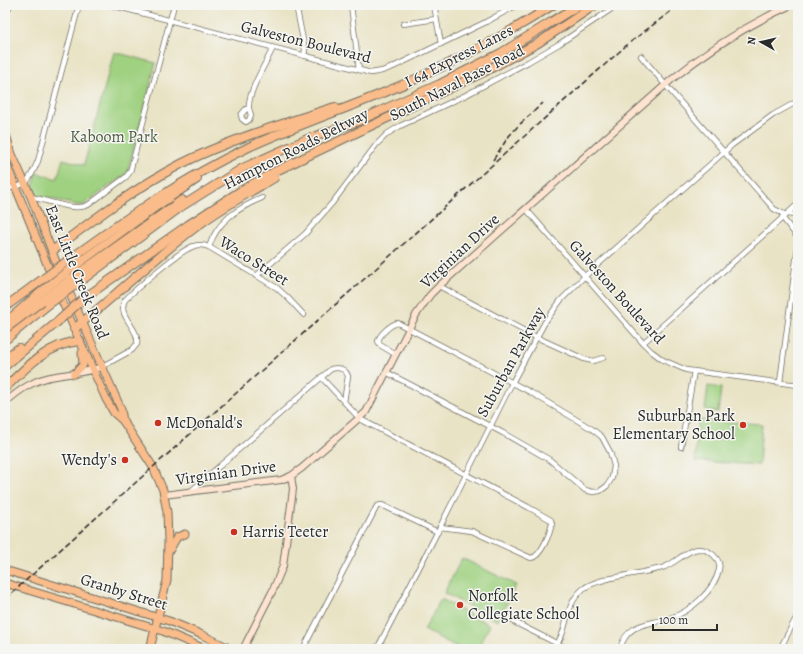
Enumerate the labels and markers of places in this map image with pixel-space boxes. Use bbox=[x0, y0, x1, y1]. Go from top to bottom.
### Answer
place label: Suburban Park Elementary School bbox=[612, 405, 735, 445]
place label: McDonald's bbox=[166, 412, 243, 434]
marker: McDonald's bbox=[153, 418, 163, 428]
marker: Suburban Park Elementary School bbox=[738, 420, 748, 430]
place label: Wendy's bbox=[60, 449, 117, 471]
marker: Wendy's bbox=[120, 455, 130, 465]
place label: Harris Teeter bbox=[242, 521, 328, 543]
marker: Harris Teeter bbox=[229, 527, 239, 537]
place label: Norfolk Collegiate School bbox=[468, 585, 580, 625]
marker: Norfolk Collegiate School bbox=[455, 600, 465, 610]

